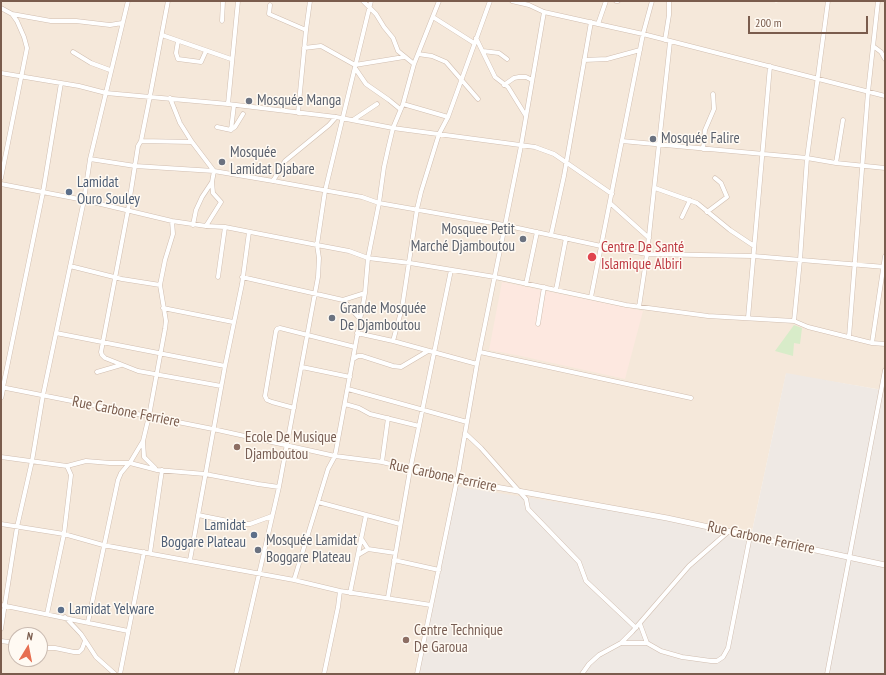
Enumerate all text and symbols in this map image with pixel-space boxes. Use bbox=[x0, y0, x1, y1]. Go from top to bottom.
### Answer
scale bar bbox=[750, 8, 870, 34]
text: 200 m bbox=[755, 15, 782, 30]
place label: Mosquée Manga bbox=[257, 92, 341, 110]
marker: Mosquée Manga bbox=[244, 96, 254, 106]
place label: Mosquée Falire bbox=[661, 130, 740, 148]
marker: Mosquée Falire bbox=[648, 134, 658, 144]
place label: Mosquée Lamidat Djabare bbox=[230, 144, 315, 179]
marker: Mosquée Lamidat Djabare bbox=[217, 157, 227, 167]
place label: Lamidat Ouro Souley bbox=[77, 174, 140, 209]
marker: Lamidat Ouro Souley bbox=[64, 187, 74, 197]
place label: Mosquee Petit Marché Djamboutou bbox=[411, 221, 515, 256]
marker: Mosquee Petit Marché Djamboutou bbox=[518, 234, 528, 244]
place label: Centre De Santé Islamique Albiri bbox=[601, 239, 684, 274]
marker: Centre De Santé Islamique Albiri bbox=[586, 251, 598, 263]
place label: Grande Mosquée De Djamboutou bbox=[340, 300, 426, 335]
marker: Grande Mosquée De Djamboutou bbox=[327, 313, 337, 323]
street label: Rue Carbone Ferriere bbox=[71, 393, 181, 431]
place label: Ecole De Musique Djamboutou bbox=[245, 429, 337, 464]
marker: Ecole De Musique Djamboutou bbox=[232, 442, 242, 452]
street label: Rue Carbone Ferriere bbox=[388, 456, 498, 496]
place label: Lamidat Boggare Plateau bbox=[161, 517, 246, 552]
street label: Rue Carbone Ferriere bbox=[706, 518, 816, 558]
marker: Lamidat Boggare Plateau bbox=[249, 530, 259, 540]
place label: Mosquée Lamidat Boggare Plateau bbox=[266, 532, 357, 567]
marker: Mosquée Lamidat Boggare Plateau bbox=[253, 545, 263, 555]
place label: Lamidat Yelware bbox=[69, 601, 154, 619]
marker: Lamidat Yelware bbox=[56, 605, 66, 615]
place label: Centre Technique De Garoua bbox=[414, 622, 503, 657]
north arrow bbox=[8, 627, 48, 667]
text: N bbox=[26, 629, 34, 644]
marker: Centre Technique De Garoua bbox=[401, 635, 411, 645]

